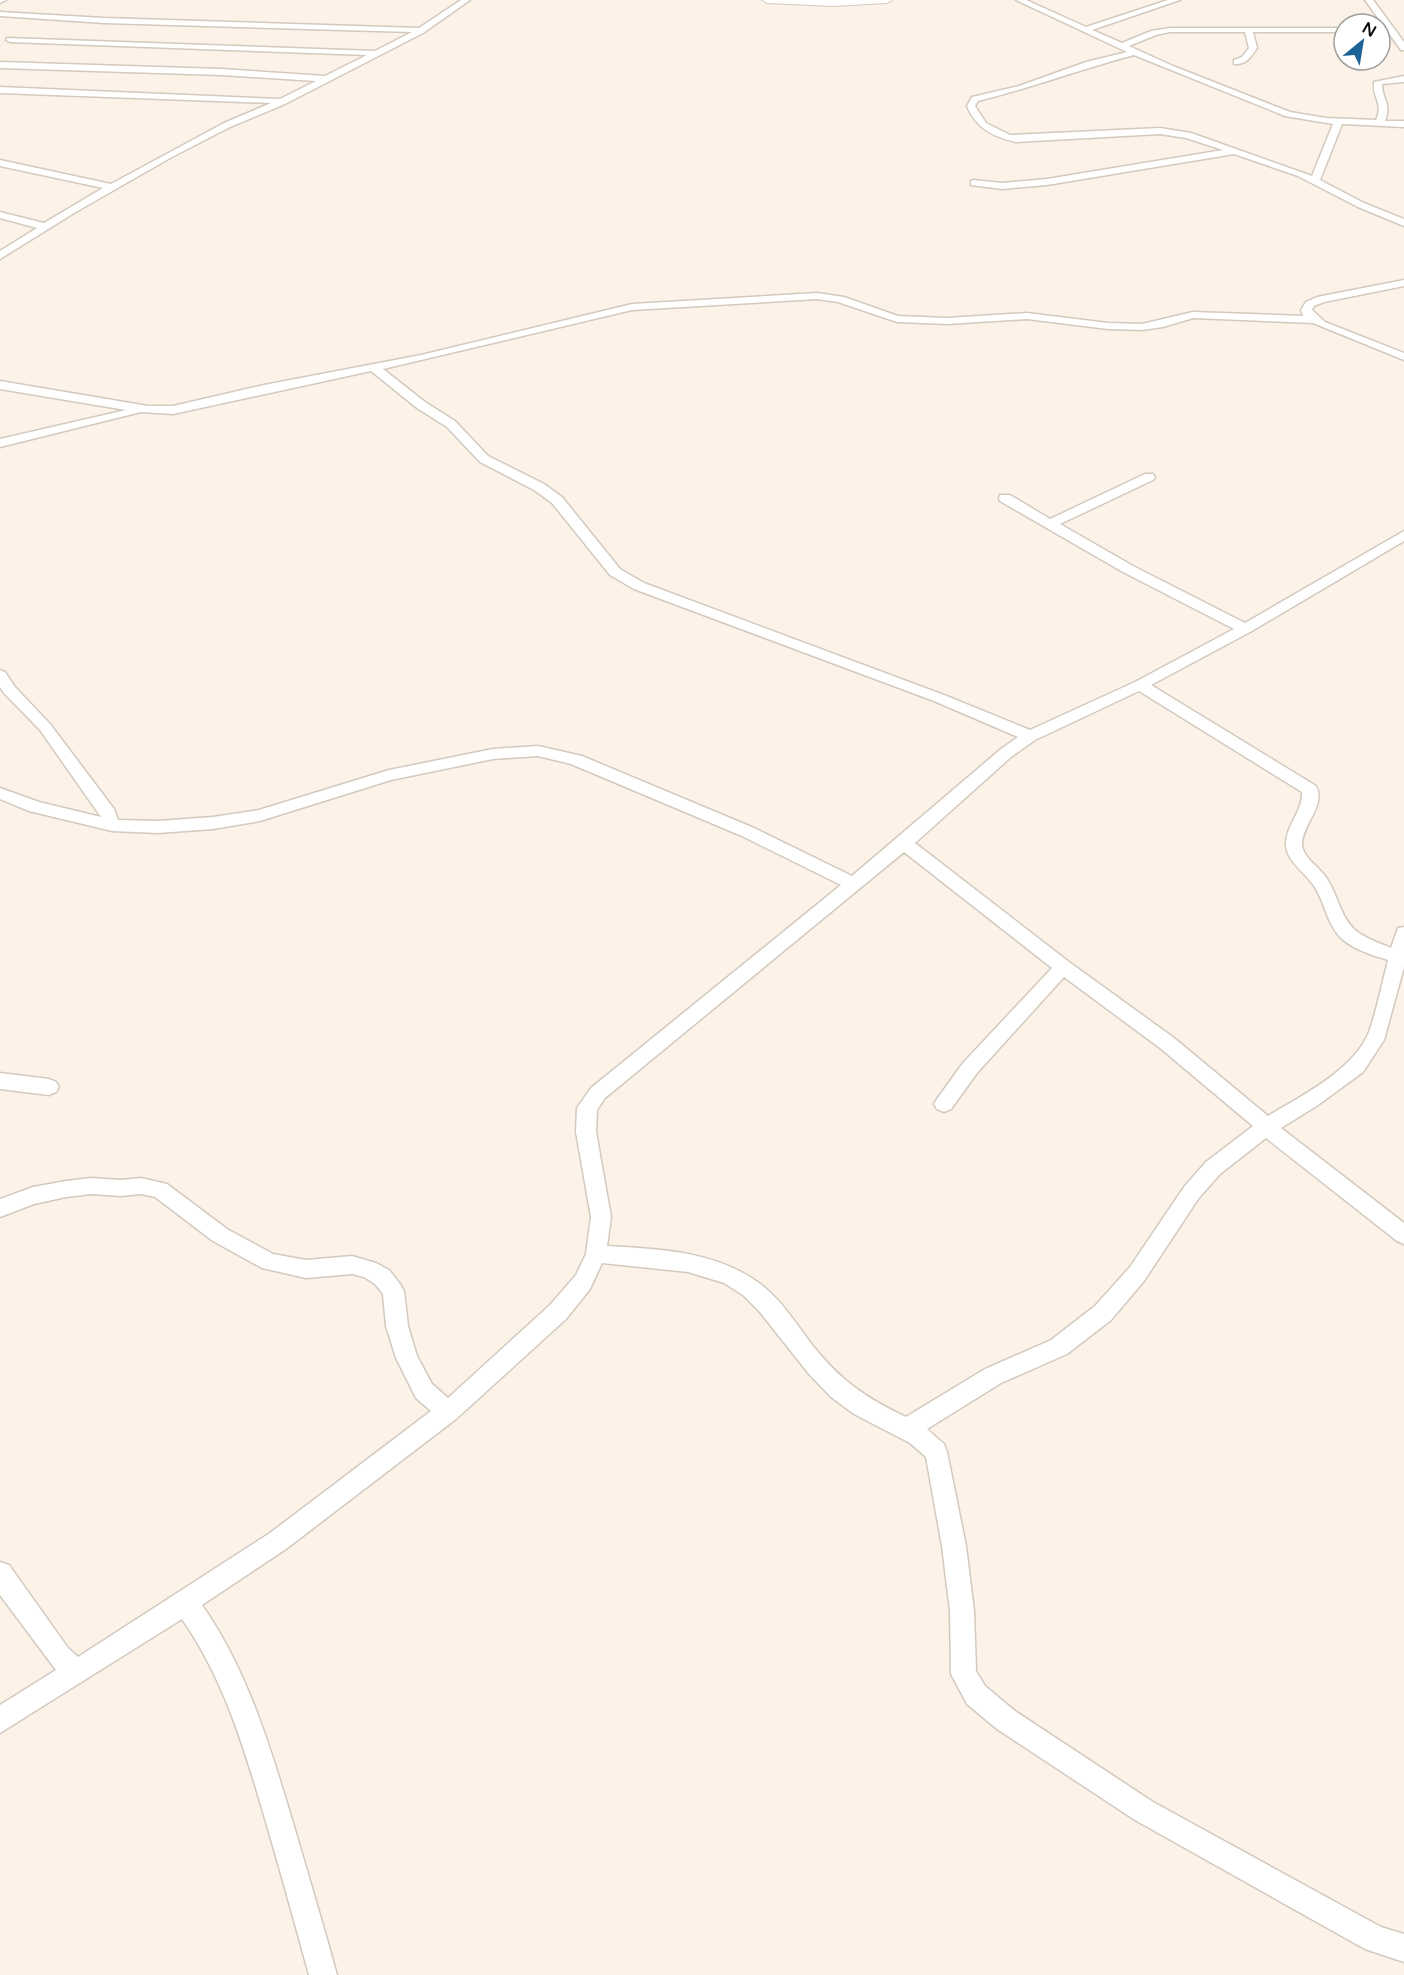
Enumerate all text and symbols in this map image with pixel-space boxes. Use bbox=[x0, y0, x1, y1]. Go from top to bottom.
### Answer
north arrow bbox=[1332, 12, 1392, 72]
text: N bbox=[1358, 18, 1380, 42]

